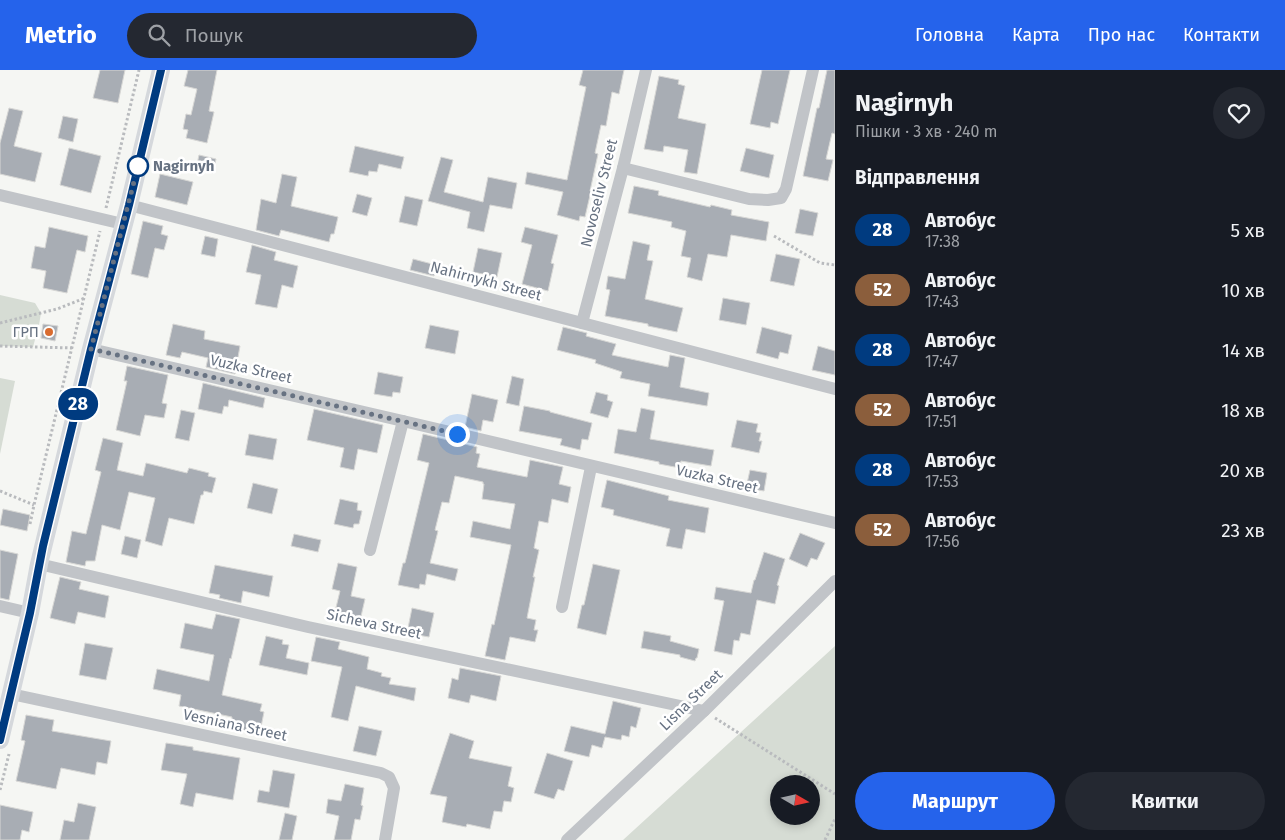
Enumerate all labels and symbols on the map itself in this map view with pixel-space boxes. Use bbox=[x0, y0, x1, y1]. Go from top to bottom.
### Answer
street label: Novoseliv Street bbox=[577, 136, 621, 249]
marker: Nagirnyh bbox=[127, 155, 149, 177]
place label: Nagirnyh bbox=[153, 157, 215, 175]
street label: Nahirnykh Street bbox=[428, 257, 544, 305]
place label: ГРП bbox=[13, 323, 39, 341]
marker: ГРП bbox=[43, 326, 55, 338]
street label: Vuzka Street bbox=[208, 351, 294, 387]
line badge: 28 bbox=[56, 388, 100, 420]
your location bbox=[445, 422, 470, 447]
street label: Vuzka Street bbox=[674, 461, 760, 497]
street label: Sicheva Street bbox=[325, 605, 424, 643]
street label: Lisna Street bbox=[656, 665, 727, 734]
street label: Vesniana Street bbox=[181, 705, 289, 745]
north arrow bbox=[770, 775, 820, 825]

